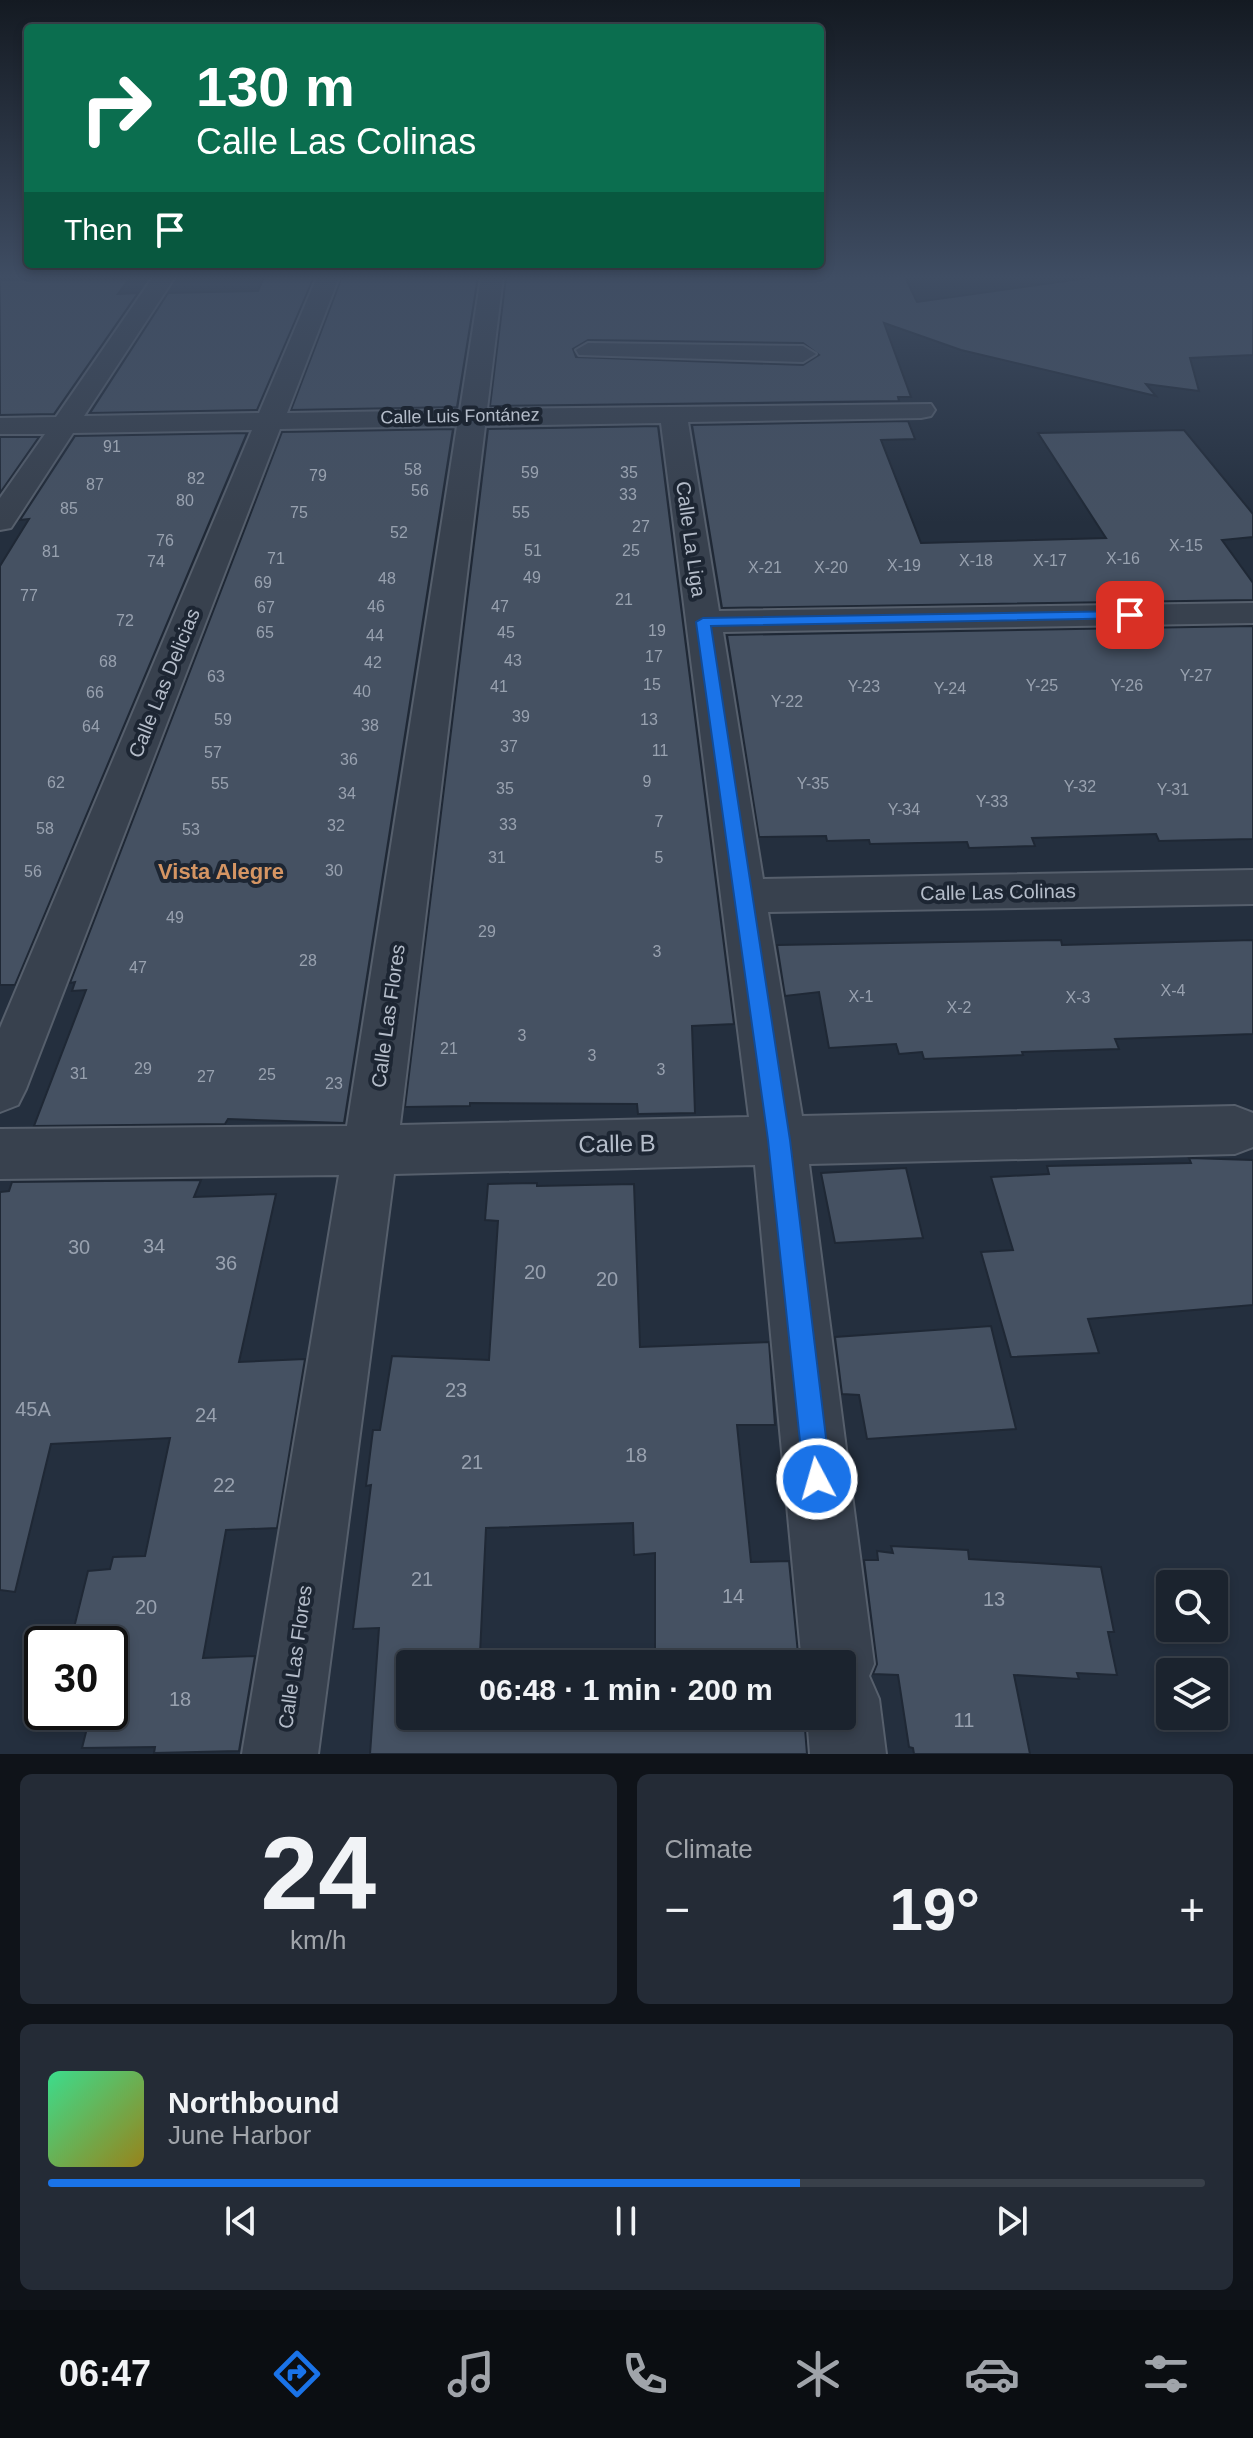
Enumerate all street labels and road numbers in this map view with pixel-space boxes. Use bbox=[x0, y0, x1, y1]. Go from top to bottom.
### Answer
street label: Calle Luis Fontánez bbox=[380, 405, 540, 427]
street label: Calle La Liga bbox=[672, 480, 710, 599]
street label: Calle Las Delicias bbox=[124, 605, 204, 761]
street label: Calle Las Colinas bbox=[920, 880, 1076, 904]
street label: Calle Las Flores bbox=[367, 943, 409, 1089]
street label: Calle B bbox=[578, 1129, 656, 1158]
street label: Calle Las Flores bbox=[274, 1584, 316, 1730]

